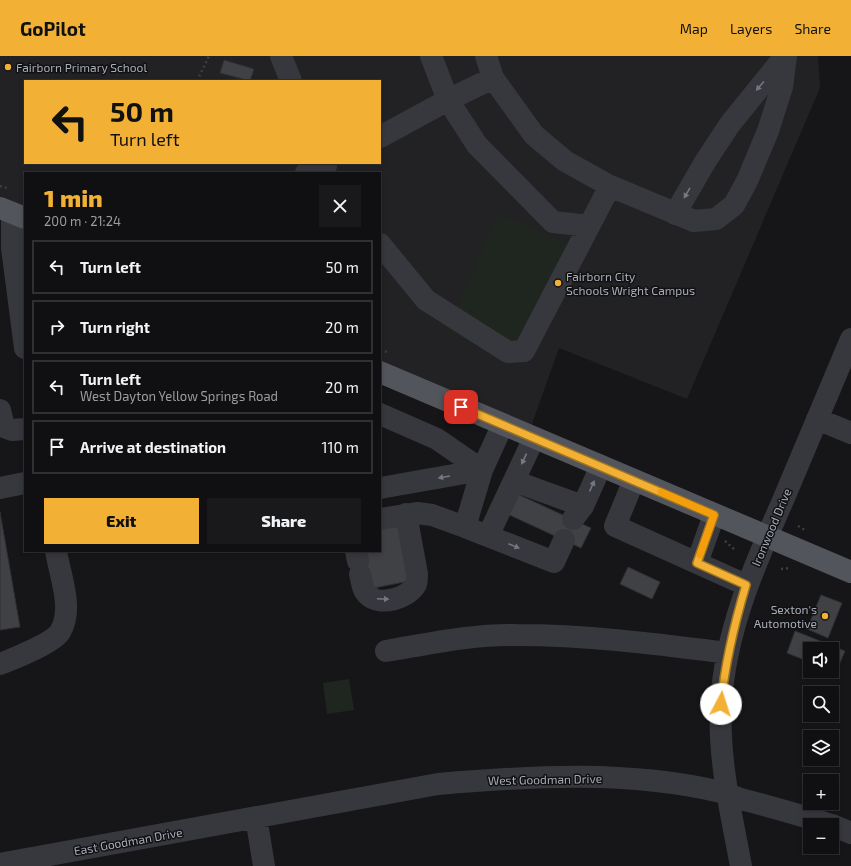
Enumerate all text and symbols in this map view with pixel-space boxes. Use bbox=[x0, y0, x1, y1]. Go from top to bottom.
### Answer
text: GoPilot bbox=[20, 17, 86, 40]
text: Map bbox=[680, 20, 708, 37]
text: Layers bbox=[730, 20, 772, 37]
text: Share bbox=[794, 20, 831, 37]
place label: Fairborn Primary School bbox=[16, 60, 147, 74]
marker: Fairborn Primary School bbox=[3, 62, 13, 72]
one-way arrow bbox=[756, 81, 765, 90]
text: 50 m bbox=[110, 94, 174, 128]
icon: left bbox=[44, 96, 96, 148]
text: Turn left bbox=[110, 128, 180, 150]
text: 1 min bbox=[44, 183, 103, 212]
button: close bbox=[319, 185, 361, 227]
one-way arrow bbox=[683, 187, 690, 199]
text: 200 m · 21:24 bbox=[44, 213, 121, 229]
icon: left bbox=[46, 256, 68, 278]
text: Turn left bbox=[80, 258, 141, 276]
text: 50 m bbox=[325, 258, 359, 276]
place label: Fairborn City Schools Wright Campus bbox=[566, 269, 695, 297]
marker: Fairborn City Schools Wright Campus bbox=[553, 278, 563, 288]
icon: right bbox=[46, 316, 68, 338]
text: Turn right bbox=[80, 318, 150, 336]
text: 20 m bbox=[325, 318, 359, 336]
text: Turn left bbox=[80, 370, 141, 388]
icon: left bbox=[46, 376, 68, 398]
text: 20 m bbox=[325, 378, 359, 396]
text: West Dayton Yellow Springs Road bbox=[80, 388, 278, 404]
pin bbox=[444, 390, 478, 424]
icon: arrive bbox=[450, 396, 472, 418]
icon: arrive bbox=[46, 436, 68, 458]
text: Arrive at destination bbox=[80, 438, 226, 456]
text: 110 m bbox=[322, 438, 359, 456]
one-way arrow bbox=[521, 454, 527, 465]
one-way arrow bbox=[438, 474, 450, 480]
one-way arrow bbox=[589, 481, 595, 492]
street label: Ironwood Drive bbox=[748, 486, 794, 568]
button: Exit bbox=[44, 498, 199, 544]
button: Share bbox=[207, 498, 361, 544]
one-way arrow bbox=[509, 544, 521, 550]
one-way arrow bbox=[377, 596, 390, 602]
place label: Sexton's Automotive bbox=[754, 602, 817, 630]
marker: Sexton's Automotive bbox=[820, 611, 830, 621]
map controls bbox=[803, 642, 839, 854]
button: sound bbox=[803, 642, 839, 678]
position arrow bbox=[700, 683, 742, 725]
button: search bbox=[803, 686, 839, 722]
button: layers bbox=[803, 730, 839, 766]
street label: West Goodman Drive bbox=[488, 771, 602, 787]
button: + bbox=[803, 774, 839, 810]
button: − bbox=[803, 818, 839, 854]
street label: East Goodman Drive bbox=[73, 825, 183, 857]

